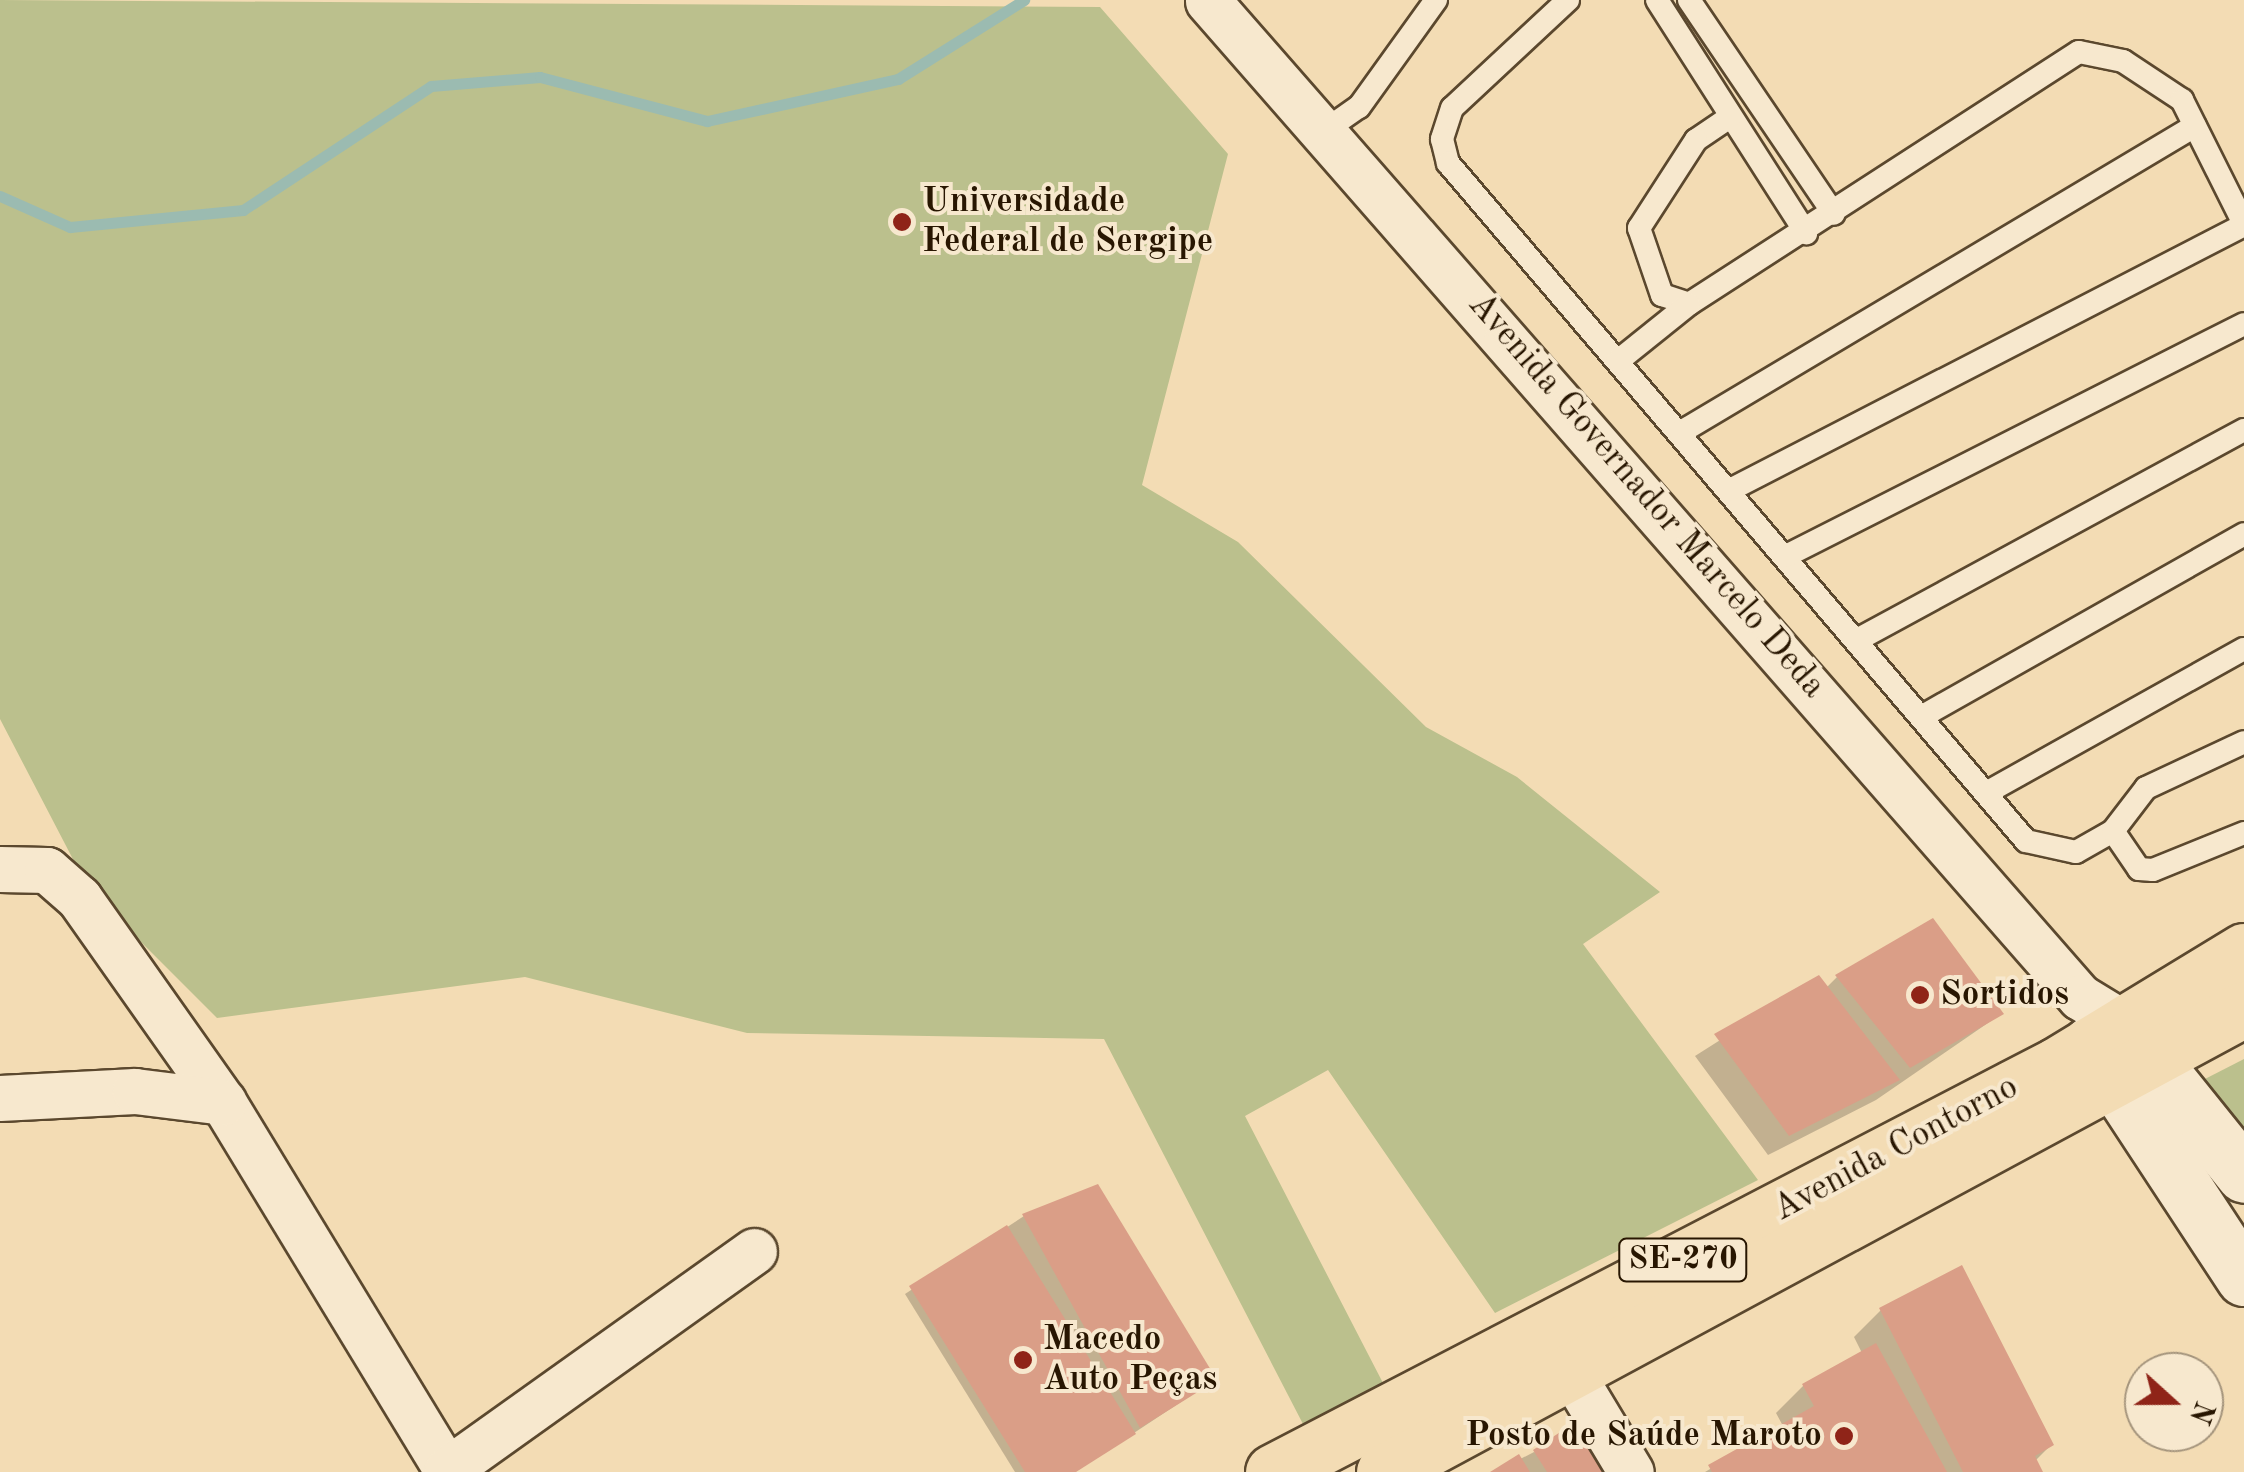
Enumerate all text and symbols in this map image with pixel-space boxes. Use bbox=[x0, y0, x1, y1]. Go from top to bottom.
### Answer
place label: Universidade Federal de Sergipe bbox=[922, 181, 1213, 263]
marker: Universidade Federal de Sergipe bbox=[891, 211, 913, 233]
street label: Avenida Governador Marcelo Deda bbox=[1458, 285, 1834, 707]
place label: Sortidos bbox=[1940, 974, 2069, 1016]
marker: Sortidos bbox=[1909, 984, 1931, 1006]
street label: Avenida Contorno bbox=[1766, 1067, 2026, 1231]
road number: SE-270 bbox=[1618, 1233, 1748, 1287]
place label: Macedo Auto Peças bbox=[1043, 1319, 1217, 1401]
marker: Macedo Auto Peças bbox=[1012, 1349, 1034, 1371]
north arrow bbox=[2124, 1352, 2224, 1452]
text: N bbox=[2183, 1397, 2217, 1427]
place label: Posto de Saúde Maroto bbox=[1465, 1415, 1822, 1457]
marker: Posto de Saúde Maroto bbox=[1831, 1423, 1857, 1449]

